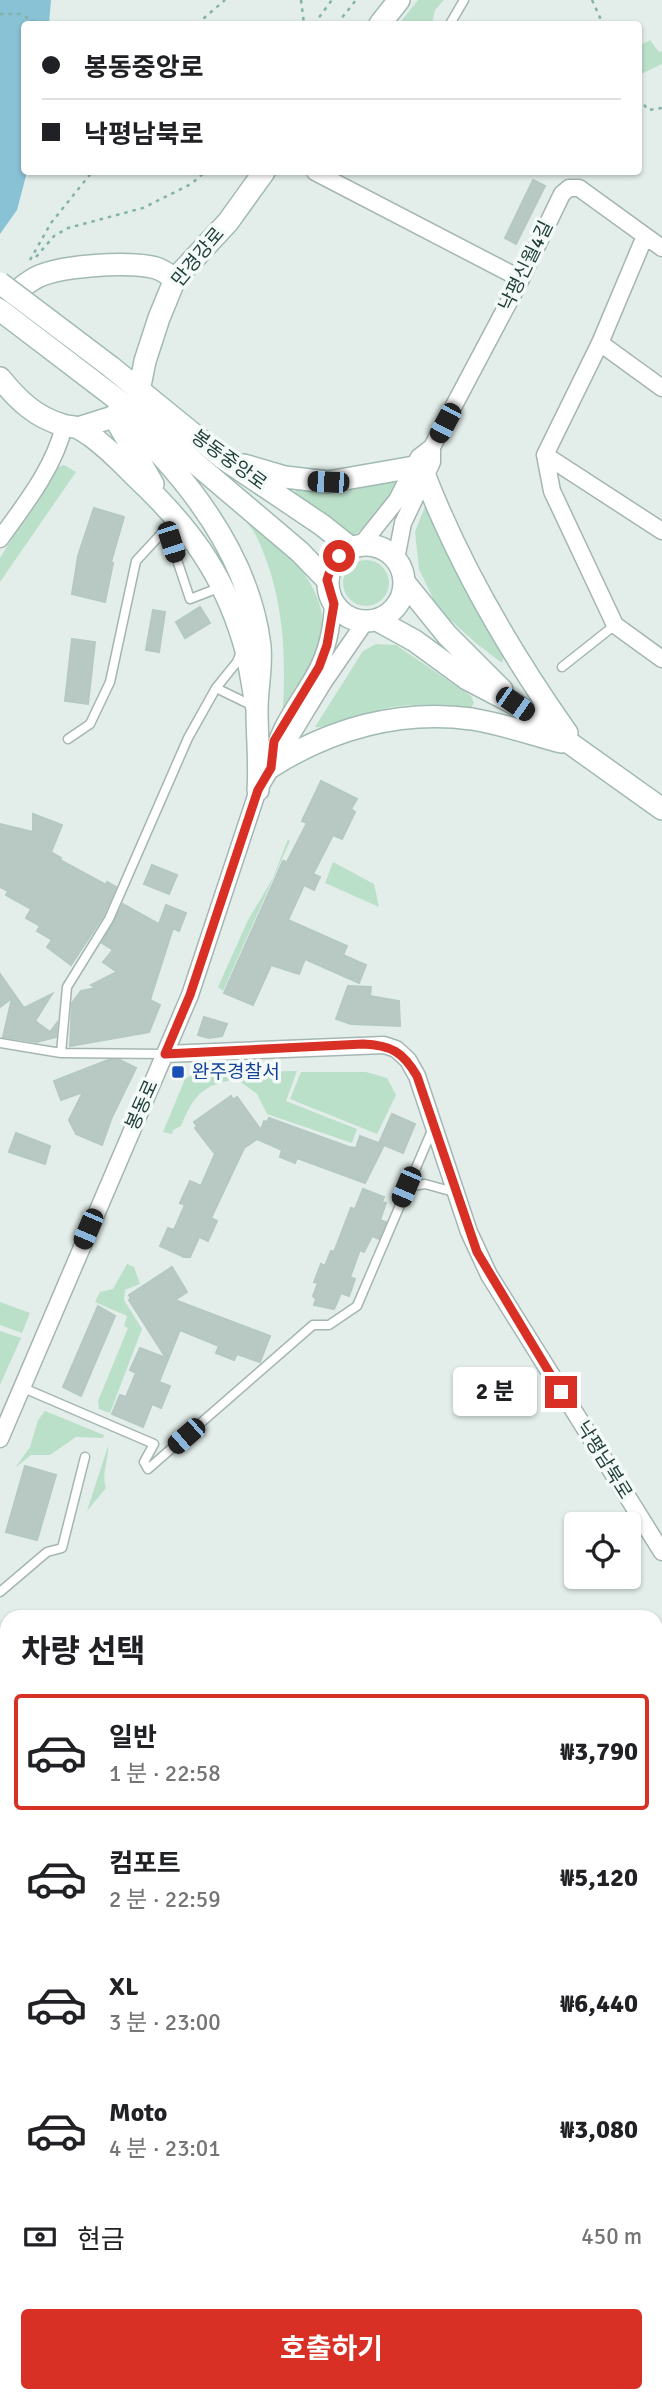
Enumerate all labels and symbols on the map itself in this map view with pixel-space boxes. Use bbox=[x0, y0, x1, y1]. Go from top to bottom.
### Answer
street label: 낙평신월4길 bbox=[494, 217, 558, 315]
street label: 만경강로 bbox=[166, 223, 230, 291]
car bbox=[426, 400, 465, 446]
street label: 봉동중앙로 bbox=[187, 425, 271, 495]
car bbox=[307, 471, 350, 493]
car bbox=[155, 519, 188, 565]
route start bbox=[323, 540, 355, 572]
car bbox=[492, 683, 539, 725]
place label: 완주경찰서 bbox=[192, 1060, 279, 1084]
marker: 완주경찰서 bbox=[170, 1064, 186, 1080]
street label: 봉동로 bbox=[120, 1076, 164, 1134]
car bbox=[389, 1164, 424, 1210]
car bbox=[71, 1206, 106, 1252]
callout: 2 분 bbox=[452, 1368, 536, 1416]
route end bbox=[545, 1376, 577, 1408]
car bbox=[164, 1414, 209, 1458]
street label: 낙평남북로 bbox=[571, 1417, 637, 1503]

